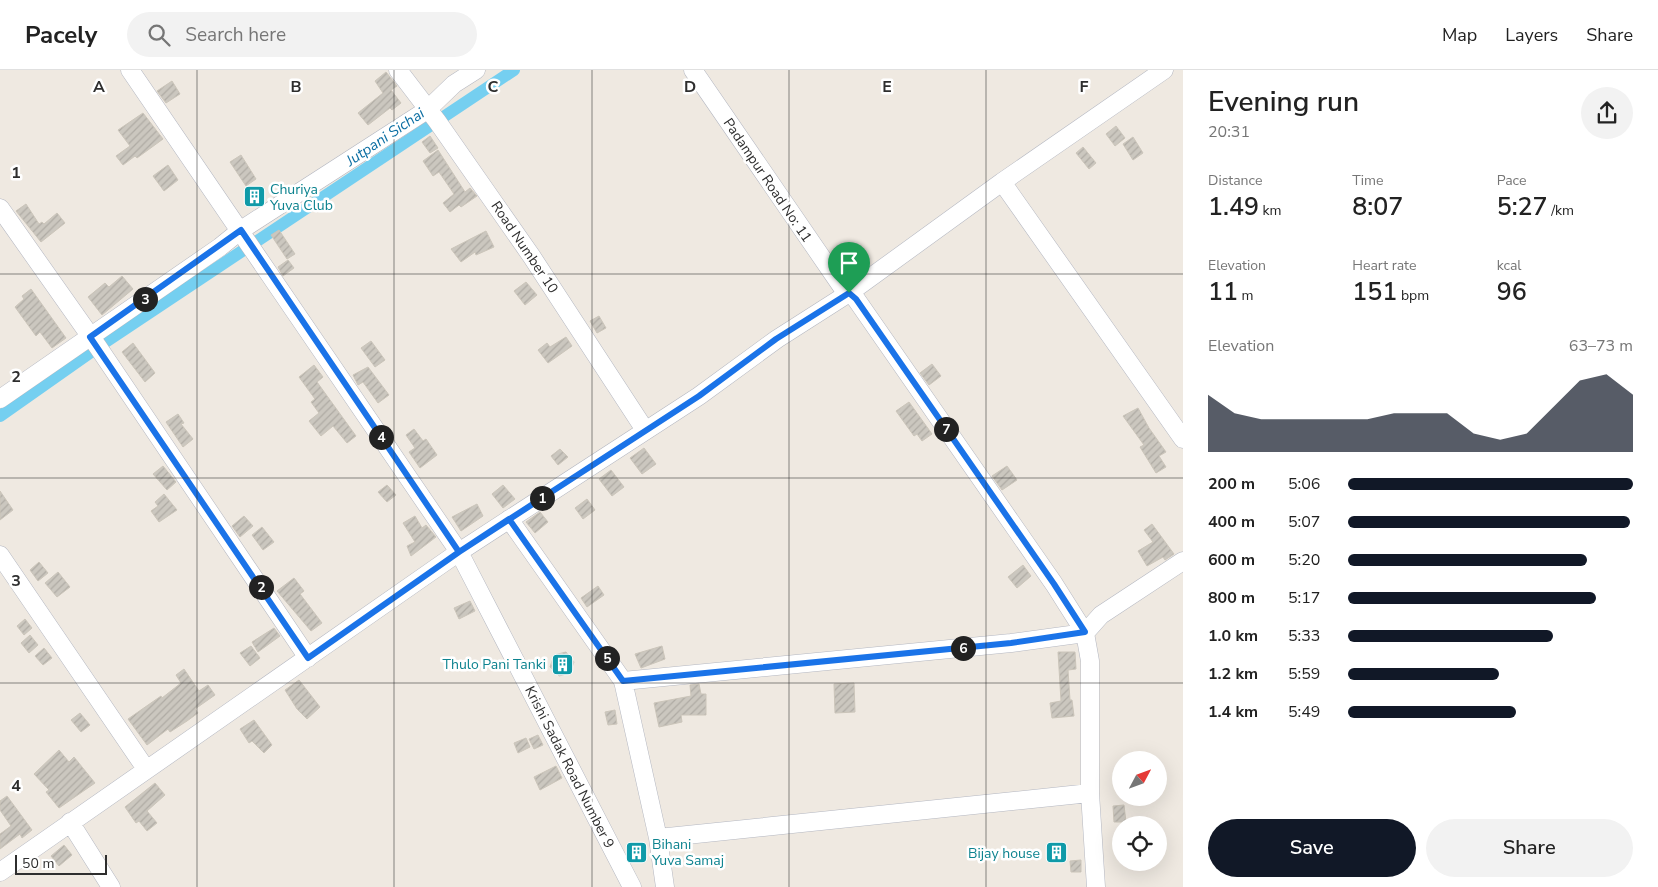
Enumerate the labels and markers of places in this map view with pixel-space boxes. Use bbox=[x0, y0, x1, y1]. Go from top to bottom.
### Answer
place label: Churiya Yuva Club bbox=[269, 180, 333, 215]
building icon: Churiya Yuva Club bbox=[242, 185, 266, 209]
pin bbox=[828, 242, 870, 293]
pin: 3 bbox=[132, 286, 158, 312]
pin: 7 bbox=[934, 416, 958, 442]
pin: 4 bbox=[368, 424, 394, 450]
pin: 1 bbox=[530, 486, 554, 510]
pin: 2 bbox=[248, 574, 274, 600]
pin: 6 bbox=[950, 636, 976, 660]
pin: 5 bbox=[594, 646, 620, 670]
building icon: Thulo Pani Tanki bbox=[550, 652, 574, 676]
place label: Thulo Pani Tanki bbox=[443, 655, 546, 674]
place label: Bihani Yuva Samaj bbox=[651, 835, 724, 870]
building icon: Bihani Yuva Samaj bbox=[624, 840, 648, 864]
building icon: Bijay house bbox=[1044, 841, 1068, 865]
place label: Bijay house bbox=[968, 844, 1040, 863]

